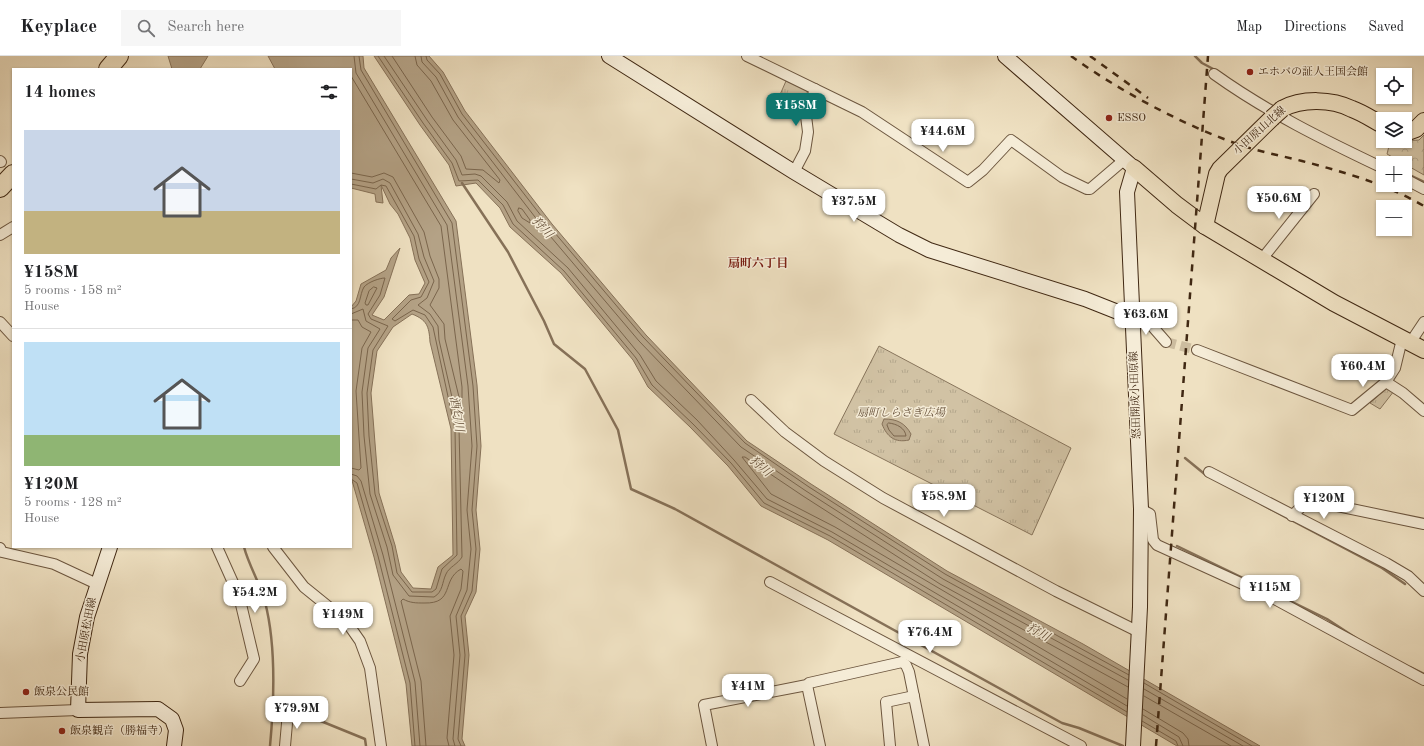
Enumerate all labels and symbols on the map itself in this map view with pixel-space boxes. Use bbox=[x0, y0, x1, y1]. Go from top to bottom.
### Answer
place label: エホバの証人王国会館 bbox=[1258, 65, 1368, 78]
marker: エホバの証人王国会館 bbox=[1245, 67, 1255, 77]
pin: ¥158M bbox=[768, 93, 824, 127]
street label: 小田原山北線 bbox=[1230, 103, 1288, 157]
marker: ESSO bbox=[1104, 113, 1114, 123]
place label: ESSO bbox=[1117, 113, 1146, 124]
pin: ¥44.6M bbox=[910, 119, 976, 153]
pin: ¥50.6M bbox=[1246, 186, 1312, 220]
pin: ¥37.5M bbox=[821, 189, 887, 223]
water label: 狩川 bbox=[529, 214, 557, 242]
district label: 扇町六丁目 bbox=[728, 256, 788, 270]
pin: ¥63.6M bbox=[1113, 302, 1179, 336]
street label: 怒田開成小田原線 bbox=[1127, 351, 1143, 439]
pin: ¥60.4M bbox=[1330, 354, 1396, 388]
water label: 酒匂川 bbox=[447, 395, 467, 435]
park label: 扇町しらさぎ広場 bbox=[857, 406, 946, 419]
water label: 狩川 bbox=[747, 453, 776, 481]
pin: ¥58.9M bbox=[911, 484, 977, 518]
pin: ¥120M bbox=[1296, 486, 1352, 520]
pin: ¥115M bbox=[1242, 575, 1298, 609]
pin: ¥54.2M bbox=[222, 580, 288, 614]
street label: 小田原松田線 bbox=[73, 596, 99, 663]
pin: ¥149M bbox=[315, 602, 371, 636]
pin: ¥76.4M bbox=[897, 620, 963, 654]
water label: 狩川 bbox=[1025, 620, 1054, 645]
pin: ¥41M bbox=[724, 674, 772, 708]
place label: 飯泉公民館 bbox=[34, 685, 89, 698]
marker: 飯泉公民館 bbox=[21, 687, 31, 697]
pin: ¥79.9M bbox=[264, 696, 330, 730]
place label: 飯泉観音（勝福寺） bbox=[70, 724, 169, 737]
marker: 飯泉観音（勝福寺） bbox=[57, 726, 67, 736]

